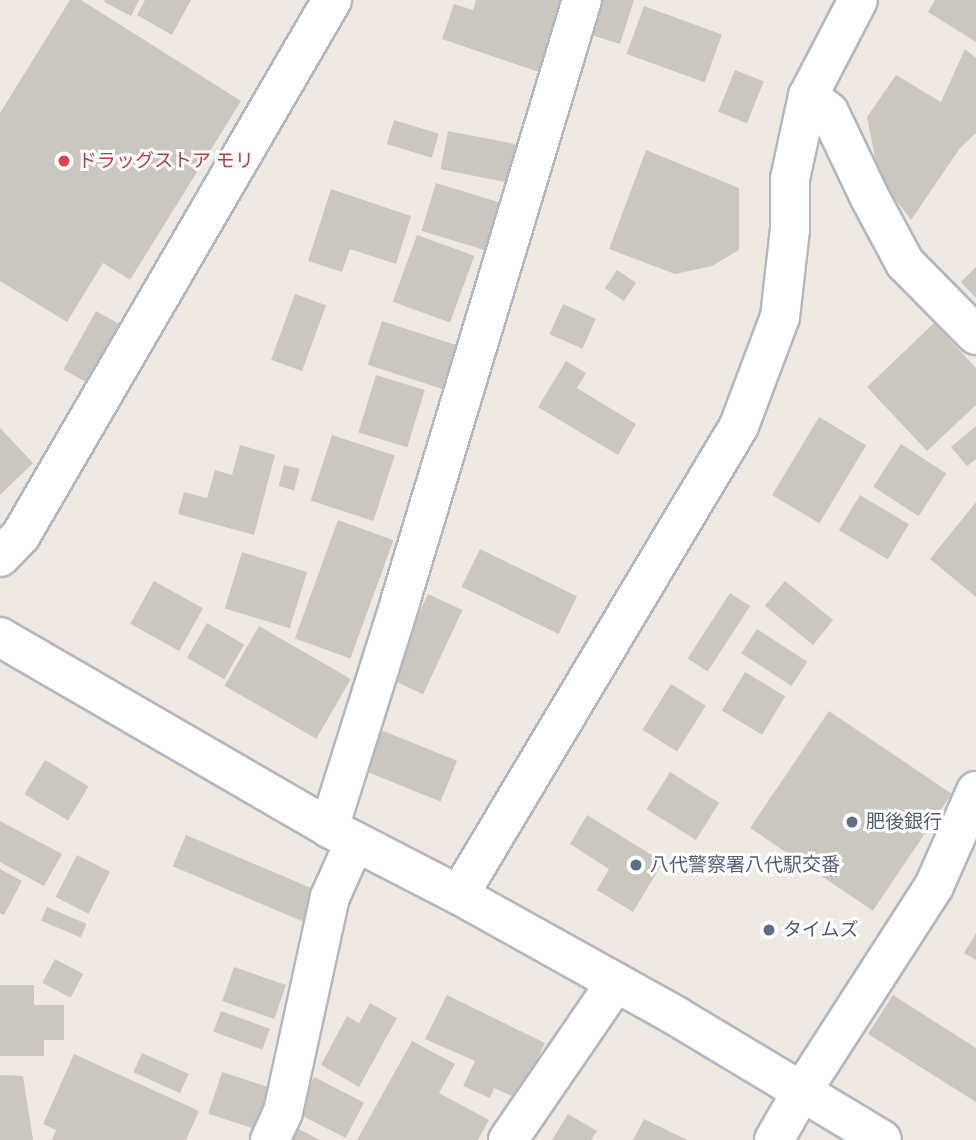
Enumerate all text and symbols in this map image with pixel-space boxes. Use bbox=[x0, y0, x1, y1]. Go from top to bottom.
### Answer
place label: ドラッグストア モリ bbox=[78, 150, 254, 172]
marker: ドラッグストア モリ bbox=[56, 153, 72, 169]
place label: 肥後銀行 bbox=[866, 811, 942, 833]
marker: 肥後銀行 bbox=[844, 814, 860, 830]
place label: 八代警察署八代駅交番 bbox=[650, 854, 840, 876]
marker: 八代警察署八代駅交番 bbox=[628, 857, 644, 873]
place label: タイムズ bbox=[783, 919, 859, 941]
marker: タイムズ bbox=[761, 922, 777, 938]

